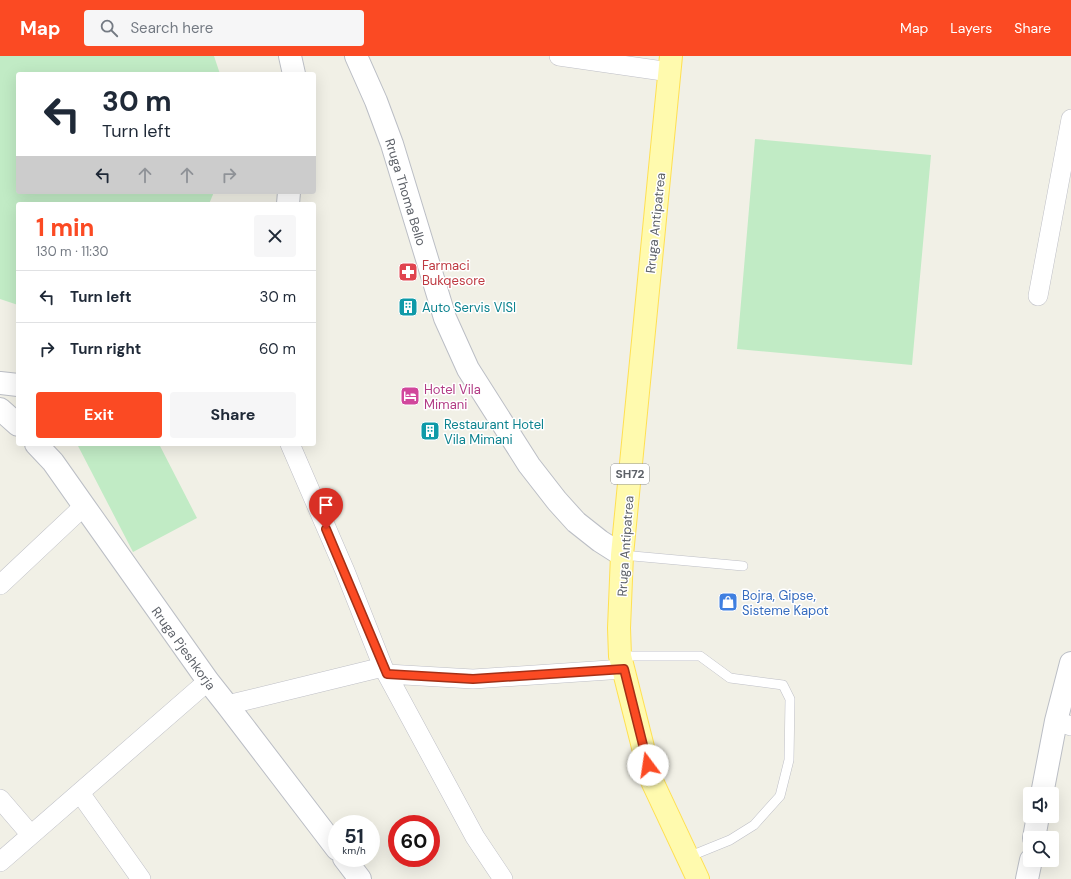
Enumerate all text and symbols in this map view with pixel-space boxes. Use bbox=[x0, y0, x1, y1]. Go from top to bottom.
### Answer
search box bbox=[84, 10, 364, 46]
text: Map bbox=[20, 16, 60, 41]
icon: search bbox=[98, 17, 120, 39]
text: Search here bbox=[130, 18, 213, 38]
text: Map bbox=[900, 19, 928, 37]
text: Layers bbox=[950, 19, 992, 37]
text: Share bbox=[1014, 19, 1051, 37]
text: 30 m bbox=[102, 83, 172, 120]
icon: left bbox=[36, 88, 88, 140]
text: Turn left bbox=[102, 119, 171, 143]
street label: Rruga Thoma Bello bbox=[381, 137, 430, 248]
icon: left bbox=[92, 164, 114, 186]
icon: ahead bbox=[134, 164, 156, 186]
icon: ahead bbox=[176, 164, 198, 186]
icon: right bbox=[218, 164, 240, 186]
street label: Rruga Antipatrea bbox=[642, 172, 669, 274]
text: 1 min bbox=[36, 212, 94, 243]
button: close bbox=[254, 215, 296, 257]
text: 130 m · 11:30 bbox=[36, 243, 108, 260]
place label: Farmaci Bukqesore bbox=[422, 257, 485, 289]
pharmacy icon: Farmaci Bukqesore bbox=[397, 261, 419, 283]
icon: left bbox=[36, 286, 58, 308]
text: Turn left bbox=[70, 287, 131, 307]
text: 30 m bbox=[260, 287, 296, 307]
building icon: Auto Servis VISI bbox=[397, 296, 419, 318]
place label: Auto Servis VISI bbox=[422, 299, 516, 316]
icon: right bbox=[36, 338, 58, 360]
text: Turn right bbox=[70, 339, 141, 359]
text: 60 m bbox=[259, 339, 296, 359]
place label: Hotel Vila Mimani bbox=[424, 381, 481, 413]
hotel icon: Hotel Vila Mimani bbox=[399, 385, 421, 407]
button: Exit bbox=[36, 392, 162, 438]
button: Share bbox=[170, 392, 296, 438]
place label: Restaurant Hotel Vila Mimani bbox=[444, 416, 544, 448]
building icon: Restaurant Hotel Vila Mimani bbox=[419, 420, 441, 442]
road number: SH72 bbox=[611, 464, 649, 484]
pin bbox=[309, 488, 343, 529]
icon: arrive bbox=[315, 494, 337, 516]
street label: Rruga Antipatrea bbox=[613, 495, 638, 597]
place label: Bojra, Gipse, Sisteme Kapot bbox=[742, 587, 829, 619]
shop icon: Bojra, Gipse, Sisteme Kapot bbox=[717, 591, 739, 613]
street label: Rruga Pjeshkorja bbox=[148, 603, 219, 693]
position arrow bbox=[627, 744, 669, 786]
map controls bbox=[1023, 787, 1059, 867]
button: sound bbox=[1023, 787, 1059, 823]
speed limit sign: 60 bbox=[388, 815, 440, 867]
text: 51 bbox=[344, 823, 364, 849]
button: search bbox=[1023, 831, 1059, 867]
text: km/h bbox=[342, 844, 366, 857]

